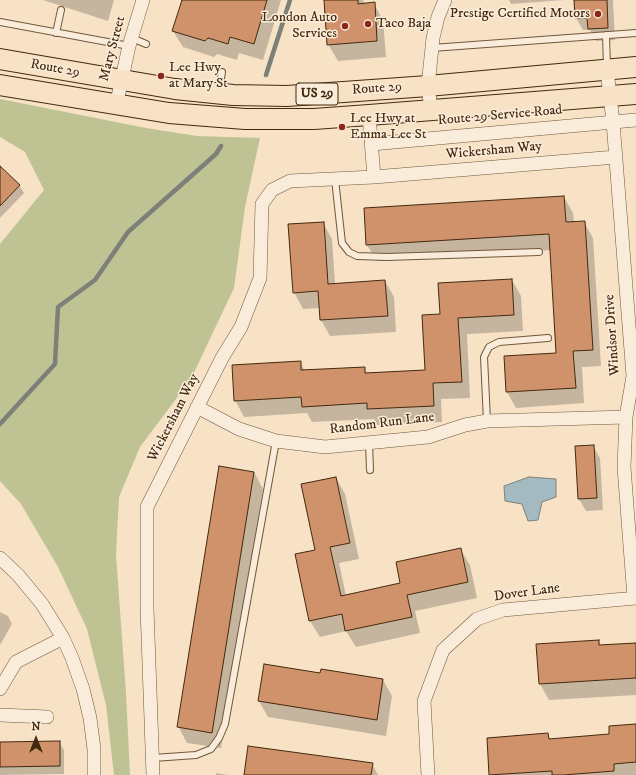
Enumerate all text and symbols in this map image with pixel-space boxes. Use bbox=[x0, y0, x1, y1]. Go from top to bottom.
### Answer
place label: Prestige Certified Motors bbox=[450, 6, 590, 22]
marker: Prestige Certified Motors bbox=[593, 9, 603, 19]
place label: London Auto Services bbox=[262, 10, 337, 42]
street label: Mary Street bbox=[96, 15, 130, 83]
place label: Taco Baja bbox=[376, 16, 431, 32]
marker: Taco Baja bbox=[363, 19, 373, 29]
marker: London Auto Services bbox=[340, 21, 350, 31]
street label: Route 29 bbox=[29, 56, 81, 82]
place label: Lee Hwy at Mary St bbox=[169, 60, 228, 92]
marker: Lee Hwy at Mary St bbox=[156, 71, 166, 81]
street label: Route 29 bbox=[351, 79, 403, 99]
road number: US 29 bbox=[296, 83, 338, 105]
street label: Route 29 Service Road bbox=[437, 102, 563, 130]
place label: Lee Hwy at Emma Lee St bbox=[350, 111, 426, 144]
marker: Lee Hwy at Emma Lee St bbox=[337, 122, 347, 132]
street label: Wickersham Way bbox=[445, 138, 543, 164]
street label: Windsor Drive bbox=[602, 294, 624, 376]
street label: Wickersham Way bbox=[145, 371, 203, 465]
street label: Random Run Lane bbox=[329, 409, 435, 439]
street label: Dover Lane bbox=[493, 580, 561, 606]
north arrow bbox=[16, 719, 56, 759]
text: N bbox=[31, 720, 41, 734]

